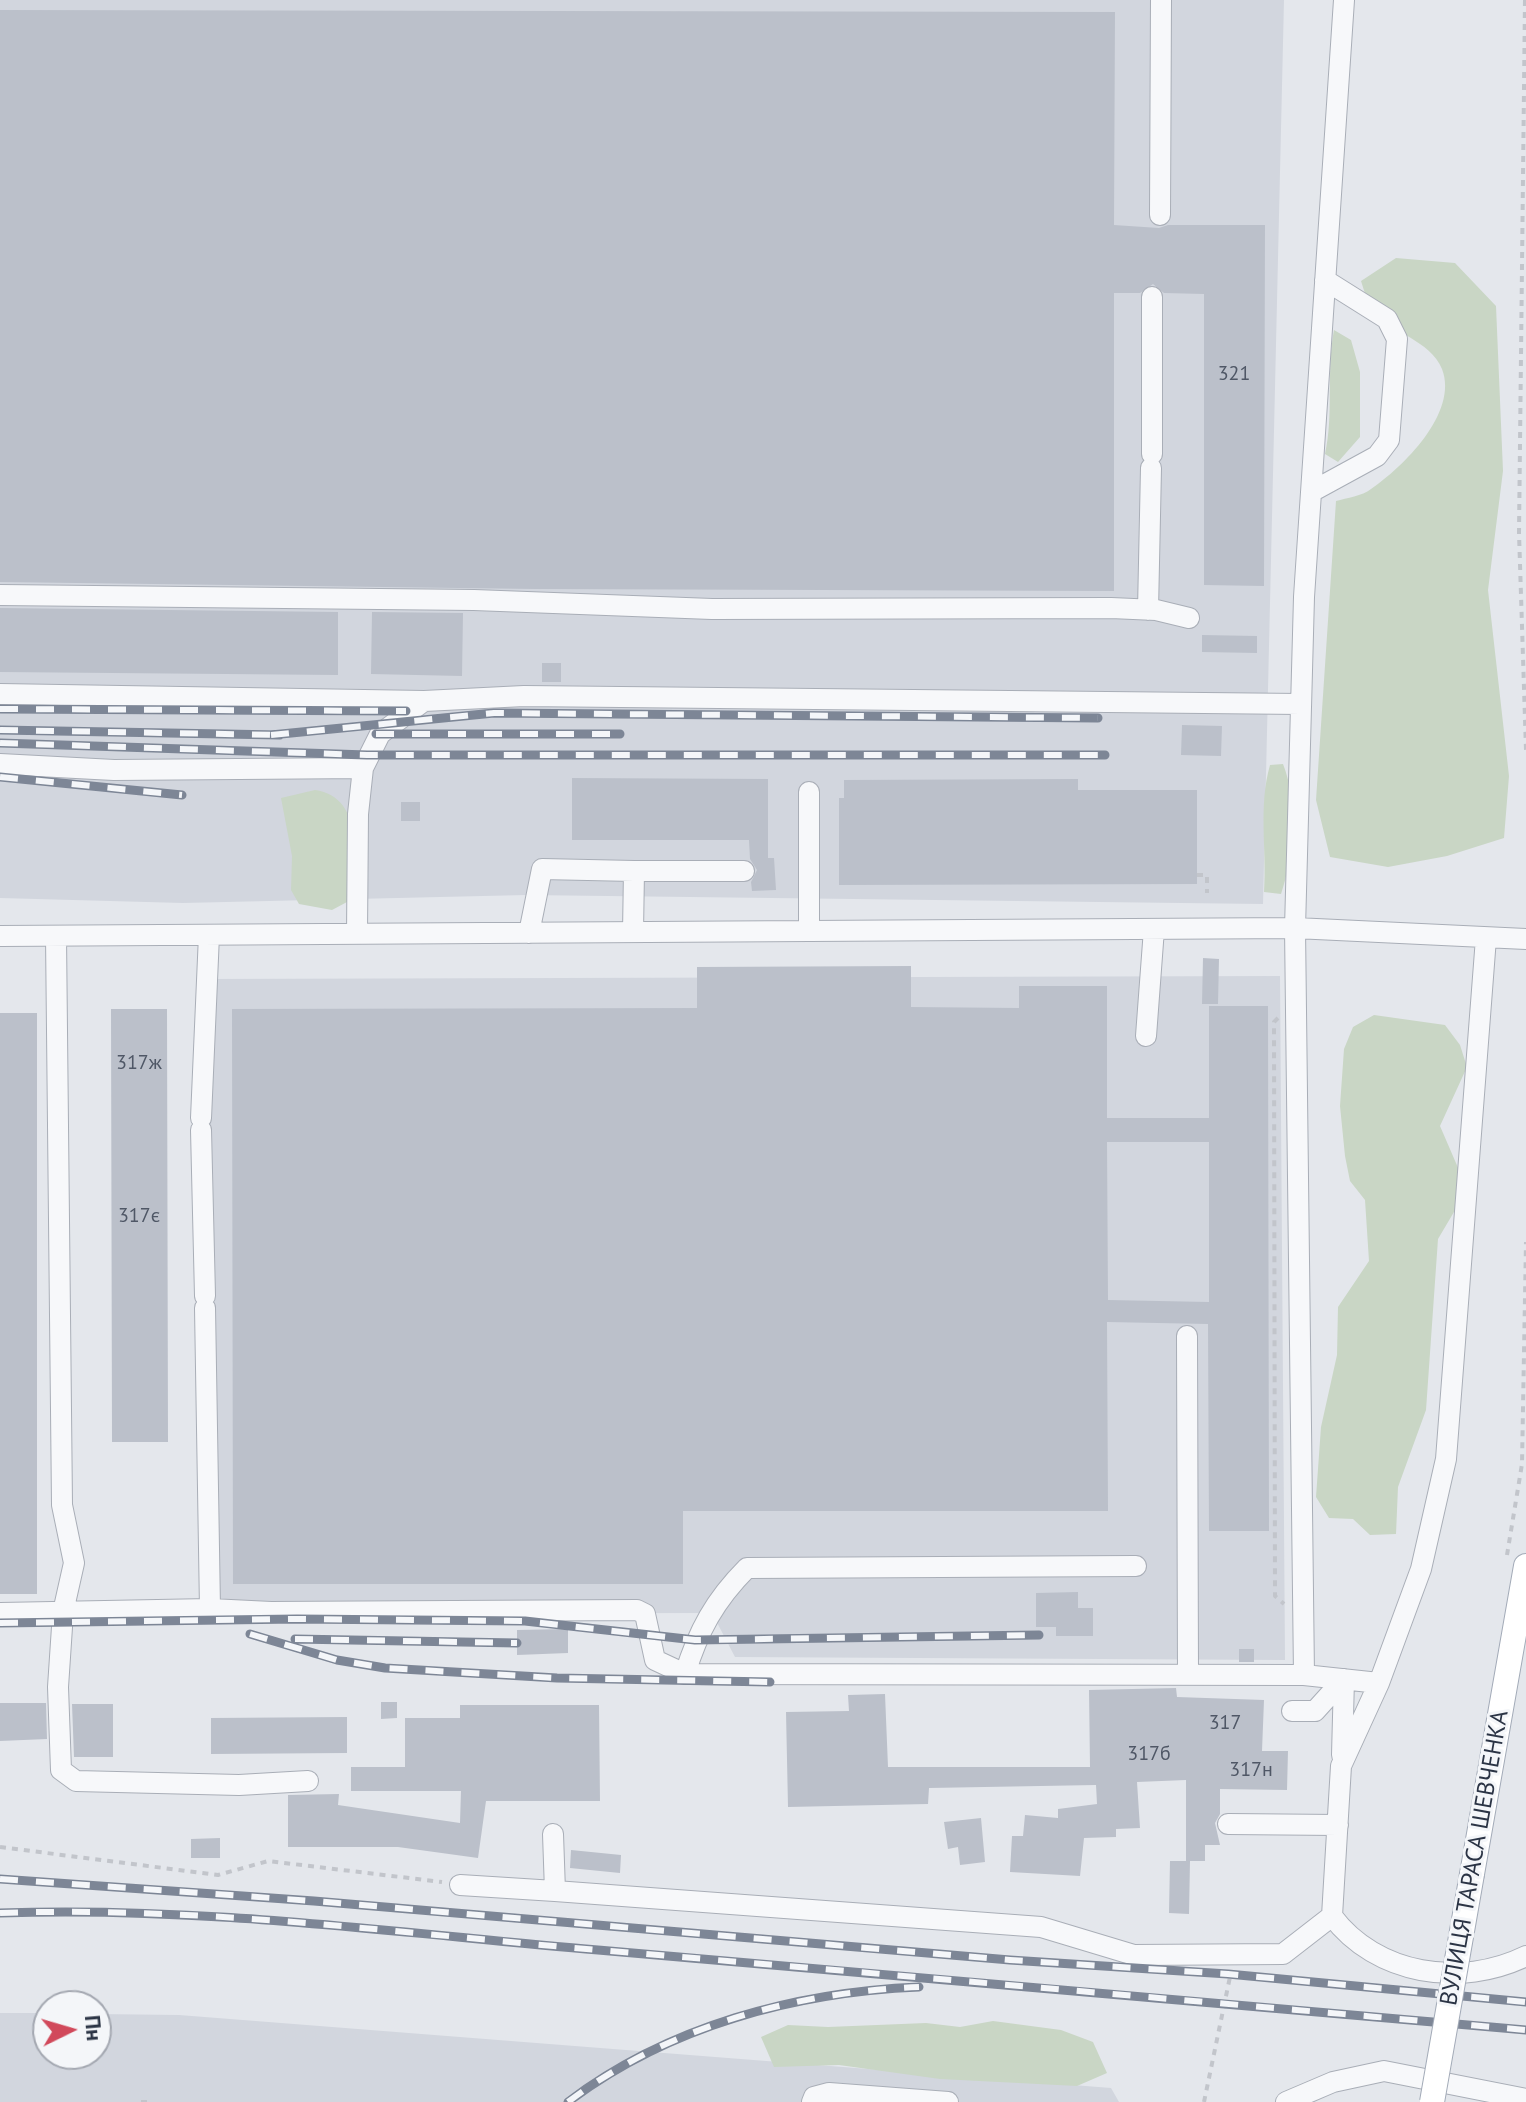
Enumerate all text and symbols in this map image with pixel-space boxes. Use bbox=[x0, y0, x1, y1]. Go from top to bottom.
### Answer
house number: 321 bbox=[1218, 362, 1250, 386]
house number: 317ж bbox=[116, 1051, 162, 1075]
house number: 317є bbox=[118, 1204, 160, 1228]
street label: ВУЛИЦЯ ТАРАСА ШЕВЧЕНКА bbox=[1435, 1708, 1515, 2008]
house number: 317 bbox=[1209, 1711, 1241, 1735]
house number: 317б bbox=[1127, 1742, 1171, 1766]
house number: 317н bbox=[1229, 1758, 1273, 1782]
north arrow bbox=[32, 1990, 112, 2070]
text: Пн bbox=[79, 2014, 109, 2042]

